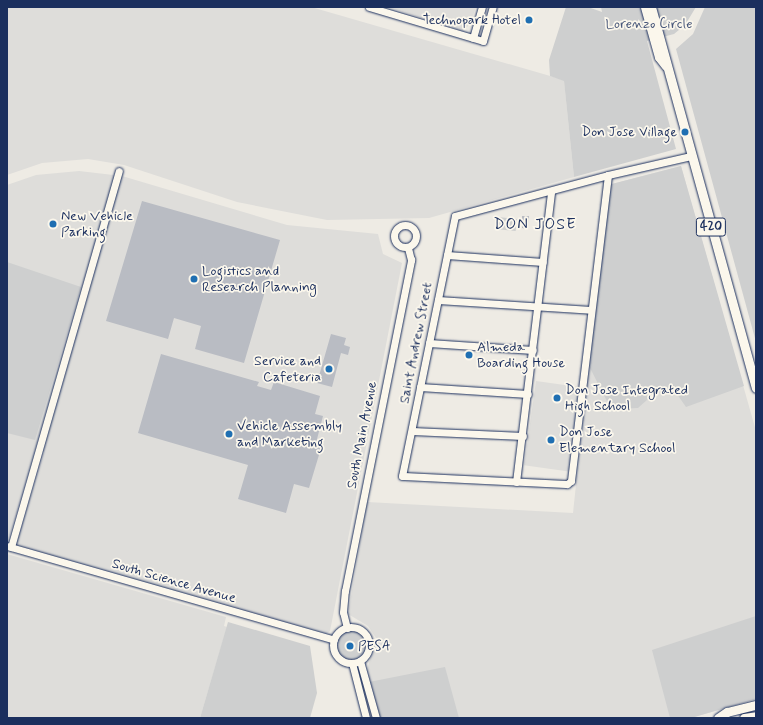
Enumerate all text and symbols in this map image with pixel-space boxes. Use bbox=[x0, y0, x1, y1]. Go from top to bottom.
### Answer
place label: Technopark Hotel bbox=[423, 12, 521, 28]
marker: Technopark Hotel bbox=[524, 15, 534, 25]
park label: Lorenzo Circle bbox=[605, 16, 693, 32]
place label: Don Jose Village bbox=[582, 124, 677, 140]
marker: Don Jose Village bbox=[680, 127, 690, 137]
place label: New Vehicle Parking bbox=[61, 208, 131, 240]
district label: DON JOSE bbox=[493, 215, 577, 235]
road number: 420 bbox=[695, 216, 727, 238]
marker: New Vehicle Parking bbox=[48, 219, 58, 229]
place label: Logistics and Research Planning bbox=[202, 263, 317, 296]
marker: Logistics and Research Planning bbox=[189, 274, 199, 284]
street label: Saint Andrew Street bbox=[396, 280, 436, 406]
place label: Almeda Boarding House bbox=[477, 339, 565, 372]
marker: Almeda Boarding House bbox=[464, 350, 474, 360]
place label: Service and Cafeteria bbox=[254, 353, 321, 386]
marker: Service and Cafeteria bbox=[324, 364, 334, 374]
street label: South Main Avenue bbox=[343, 378, 381, 492]
place label: Don Jose Integrated High School bbox=[565, 382, 688, 414]
marker: Don Jose Integrated High School bbox=[552, 393, 562, 403]
place label: Vehicle Assembly and Marketing bbox=[237, 418, 342, 450]
place label: Don Jose Elementary School bbox=[559, 424, 675, 456]
marker: Vehicle Assembly and Marketing bbox=[224, 429, 234, 439]
marker: Don Jose Elementary School bbox=[546, 435, 556, 445]
street label: South Science Avenue bbox=[110, 555, 238, 607]
place label: PESA bbox=[358, 638, 391, 654]
marker: PESA bbox=[345, 641, 355, 651]

